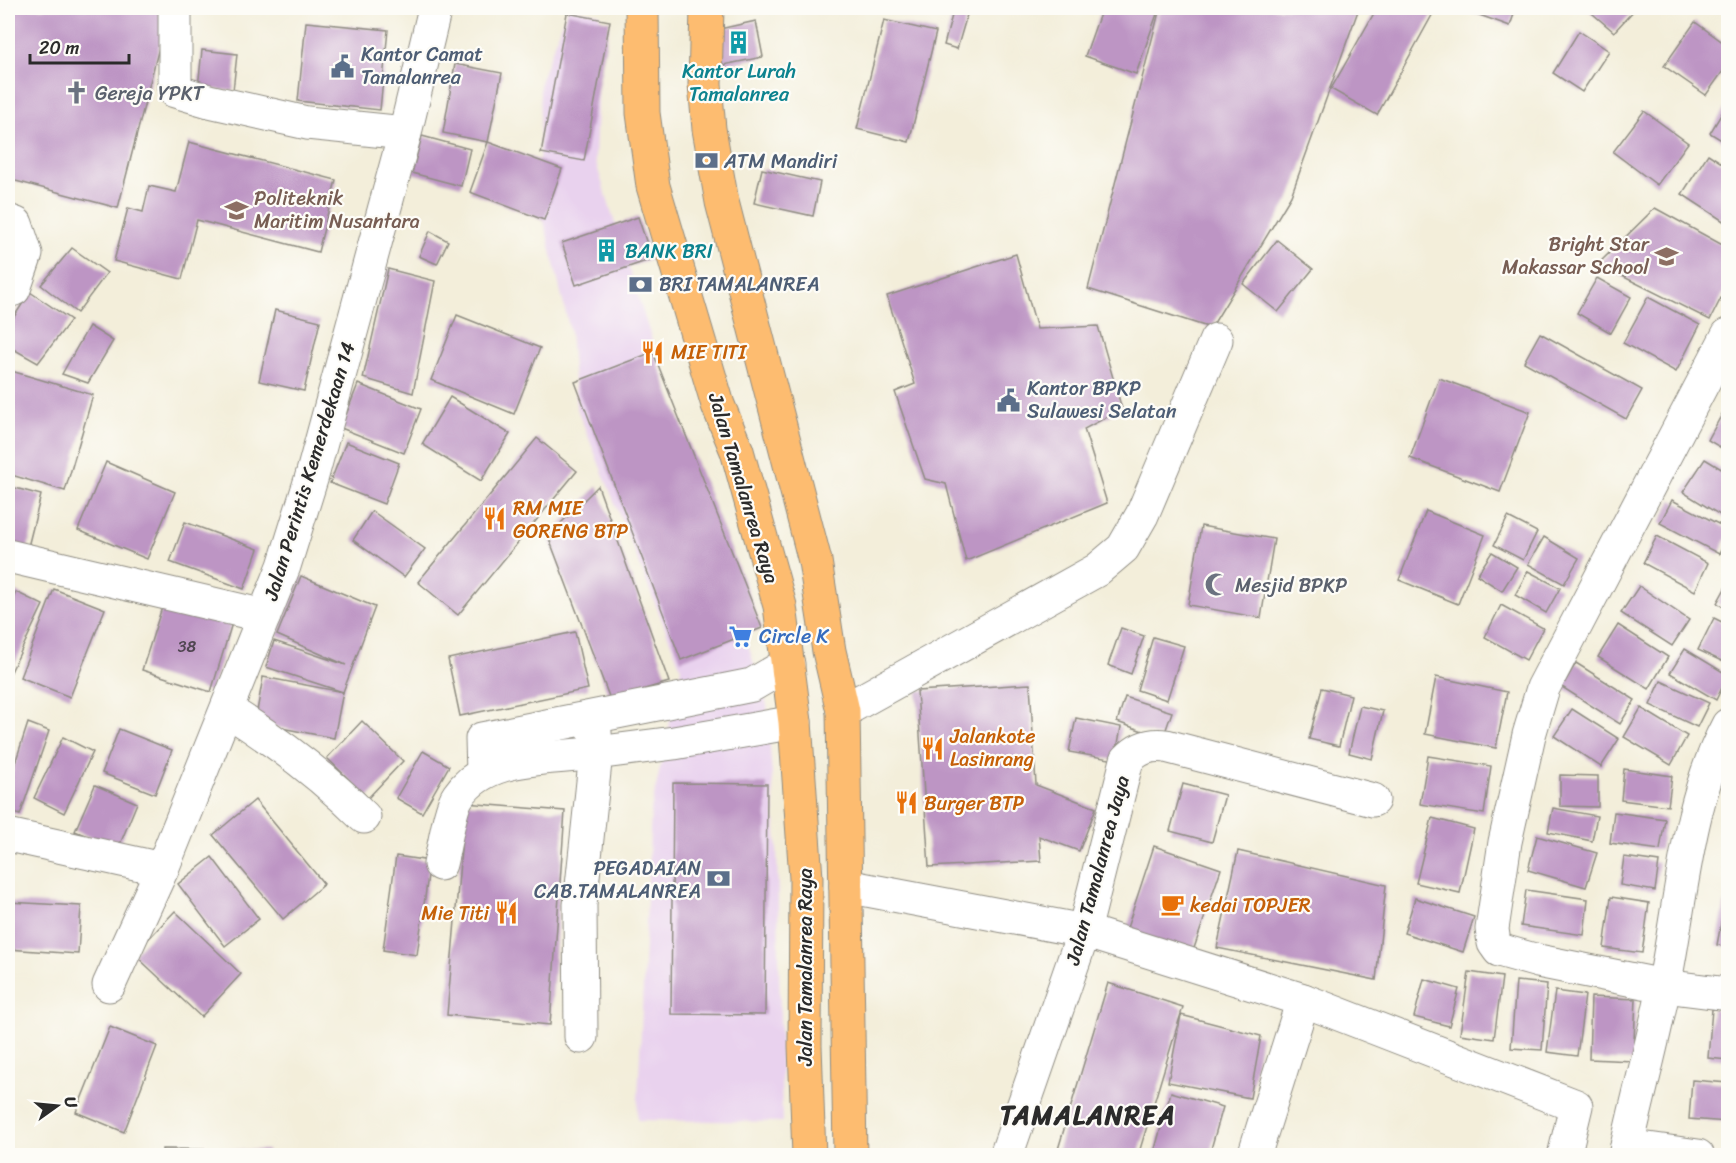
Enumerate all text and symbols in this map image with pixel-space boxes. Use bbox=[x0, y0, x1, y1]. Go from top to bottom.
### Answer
scale bar bbox=[30, 27, 129, 65]
building icon: Kantor Lurah Tamalanrea bbox=[726, 30, 752, 56]
text: 20 m bbox=[39, 32, 79, 64]
place label: Kantor Camat Tamalanrea bbox=[361, 37, 483, 95]
public building icon: Kantor Camat Tamalanrea bbox=[330, 53, 356, 79]
place label: Kantor Lurah Tamalanrea bbox=[682, 54, 796, 112]
place label: Gereja YPKT bbox=[95, 76, 206, 111]
church icon: Gereja YPKT bbox=[64, 80, 90, 106]
place label: ATM Mandiri bbox=[723, 144, 838, 179]
bank icon: ATM Mandiri bbox=[693, 148, 719, 174]
place label: Politeknik Maritim Nusantara bbox=[254, 181, 420, 239]
school or university icon: Politeknik Maritim Nusantara bbox=[223, 197, 249, 223]
place label: Bright Star Makassar School bbox=[1502, 227, 1650, 285]
place label: BANK BRI bbox=[625, 234, 713, 269]
building icon: BANK BRI bbox=[594, 238, 620, 264]
school or university icon: Bright Star Makassar School bbox=[1654, 243, 1680, 269]
place label: BRI TAMALANREA bbox=[659, 267, 819, 302]
bank icon: BRI TAMALANREA bbox=[628, 271, 654, 297]
place label: MIE TITI bbox=[671, 335, 747, 370]
street label: Jalan Perintis Kemerdekaan 14 bbox=[253, 337, 366, 606]
restaurant icon: MIE TITI bbox=[640, 339, 666, 365]
place label: Kantor BPKP Sulawesi Selatan bbox=[1027, 371, 1177, 429]
public building icon: Kantor BPKP Sulawesi Selatan bbox=[996, 387, 1022, 413]
street label: Jalan Tamalanrea Raya bbox=[698, 388, 789, 588]
place label: RM MIE GORENG BTP bbox=[513, 491, 628, 549]
restaurant icon: RM MIE GORENG BTP bbox=[482, 506, 508, 532]
place label: Mesjid BPKP bbox=[1235, 568, 1347, 603]
mosque icon: Mesjid BPKP bbox=[1204, 572, 1230, 598]
place label: Circle K bbox=[759, 619, 830, 654]
supermarket icon: Circle K bbox=[728, 623, 754, 649]
house number: 38 bbox=[178, 632, 197, 661]
place label: Jalankote Lasinrang bbox=[949, 719, 1035, 777]
restaurant icon: Jalankote Lasinrang bbox=[919, 735, 945, 761]
street label: Jalan Tamalanrea Jaya bbox=[1055, 771, 1140, 970]
place label: Burger BTP bbox=[924, 786, 1025, 821]
restaurant icon: Burger BTP bbox=[893, 790, 919, 816]
place label: PEGADAIAN CAB.TAMALANREA bbox=[534, 851, 701, 909]
bank icon: PEGADAIAN CAB.TAMALANREA bbox=[706, 866, 732, 892]
street label: Jalan Tamalanrea Raya bbox=[788, 868, 823, 1067]
place label: kedai TOPJER bbox=[1190, 888, 1311, 923]
cafe icon: kedai TOPJER bbox=[1159, 892, 1185, 918]
place label: Mie Titi bbox=[421, 896, 490, 931]
restaurant icon: Mie Titi bbox=[494, 900, 520, 926]
north arrow bbox=[27, 1076, 87, 1136]
district label: TAMALANREA bbox=[1000, 1092, 1176, 1138]
text: U bbox=[56, 1093, 87, 1112]

